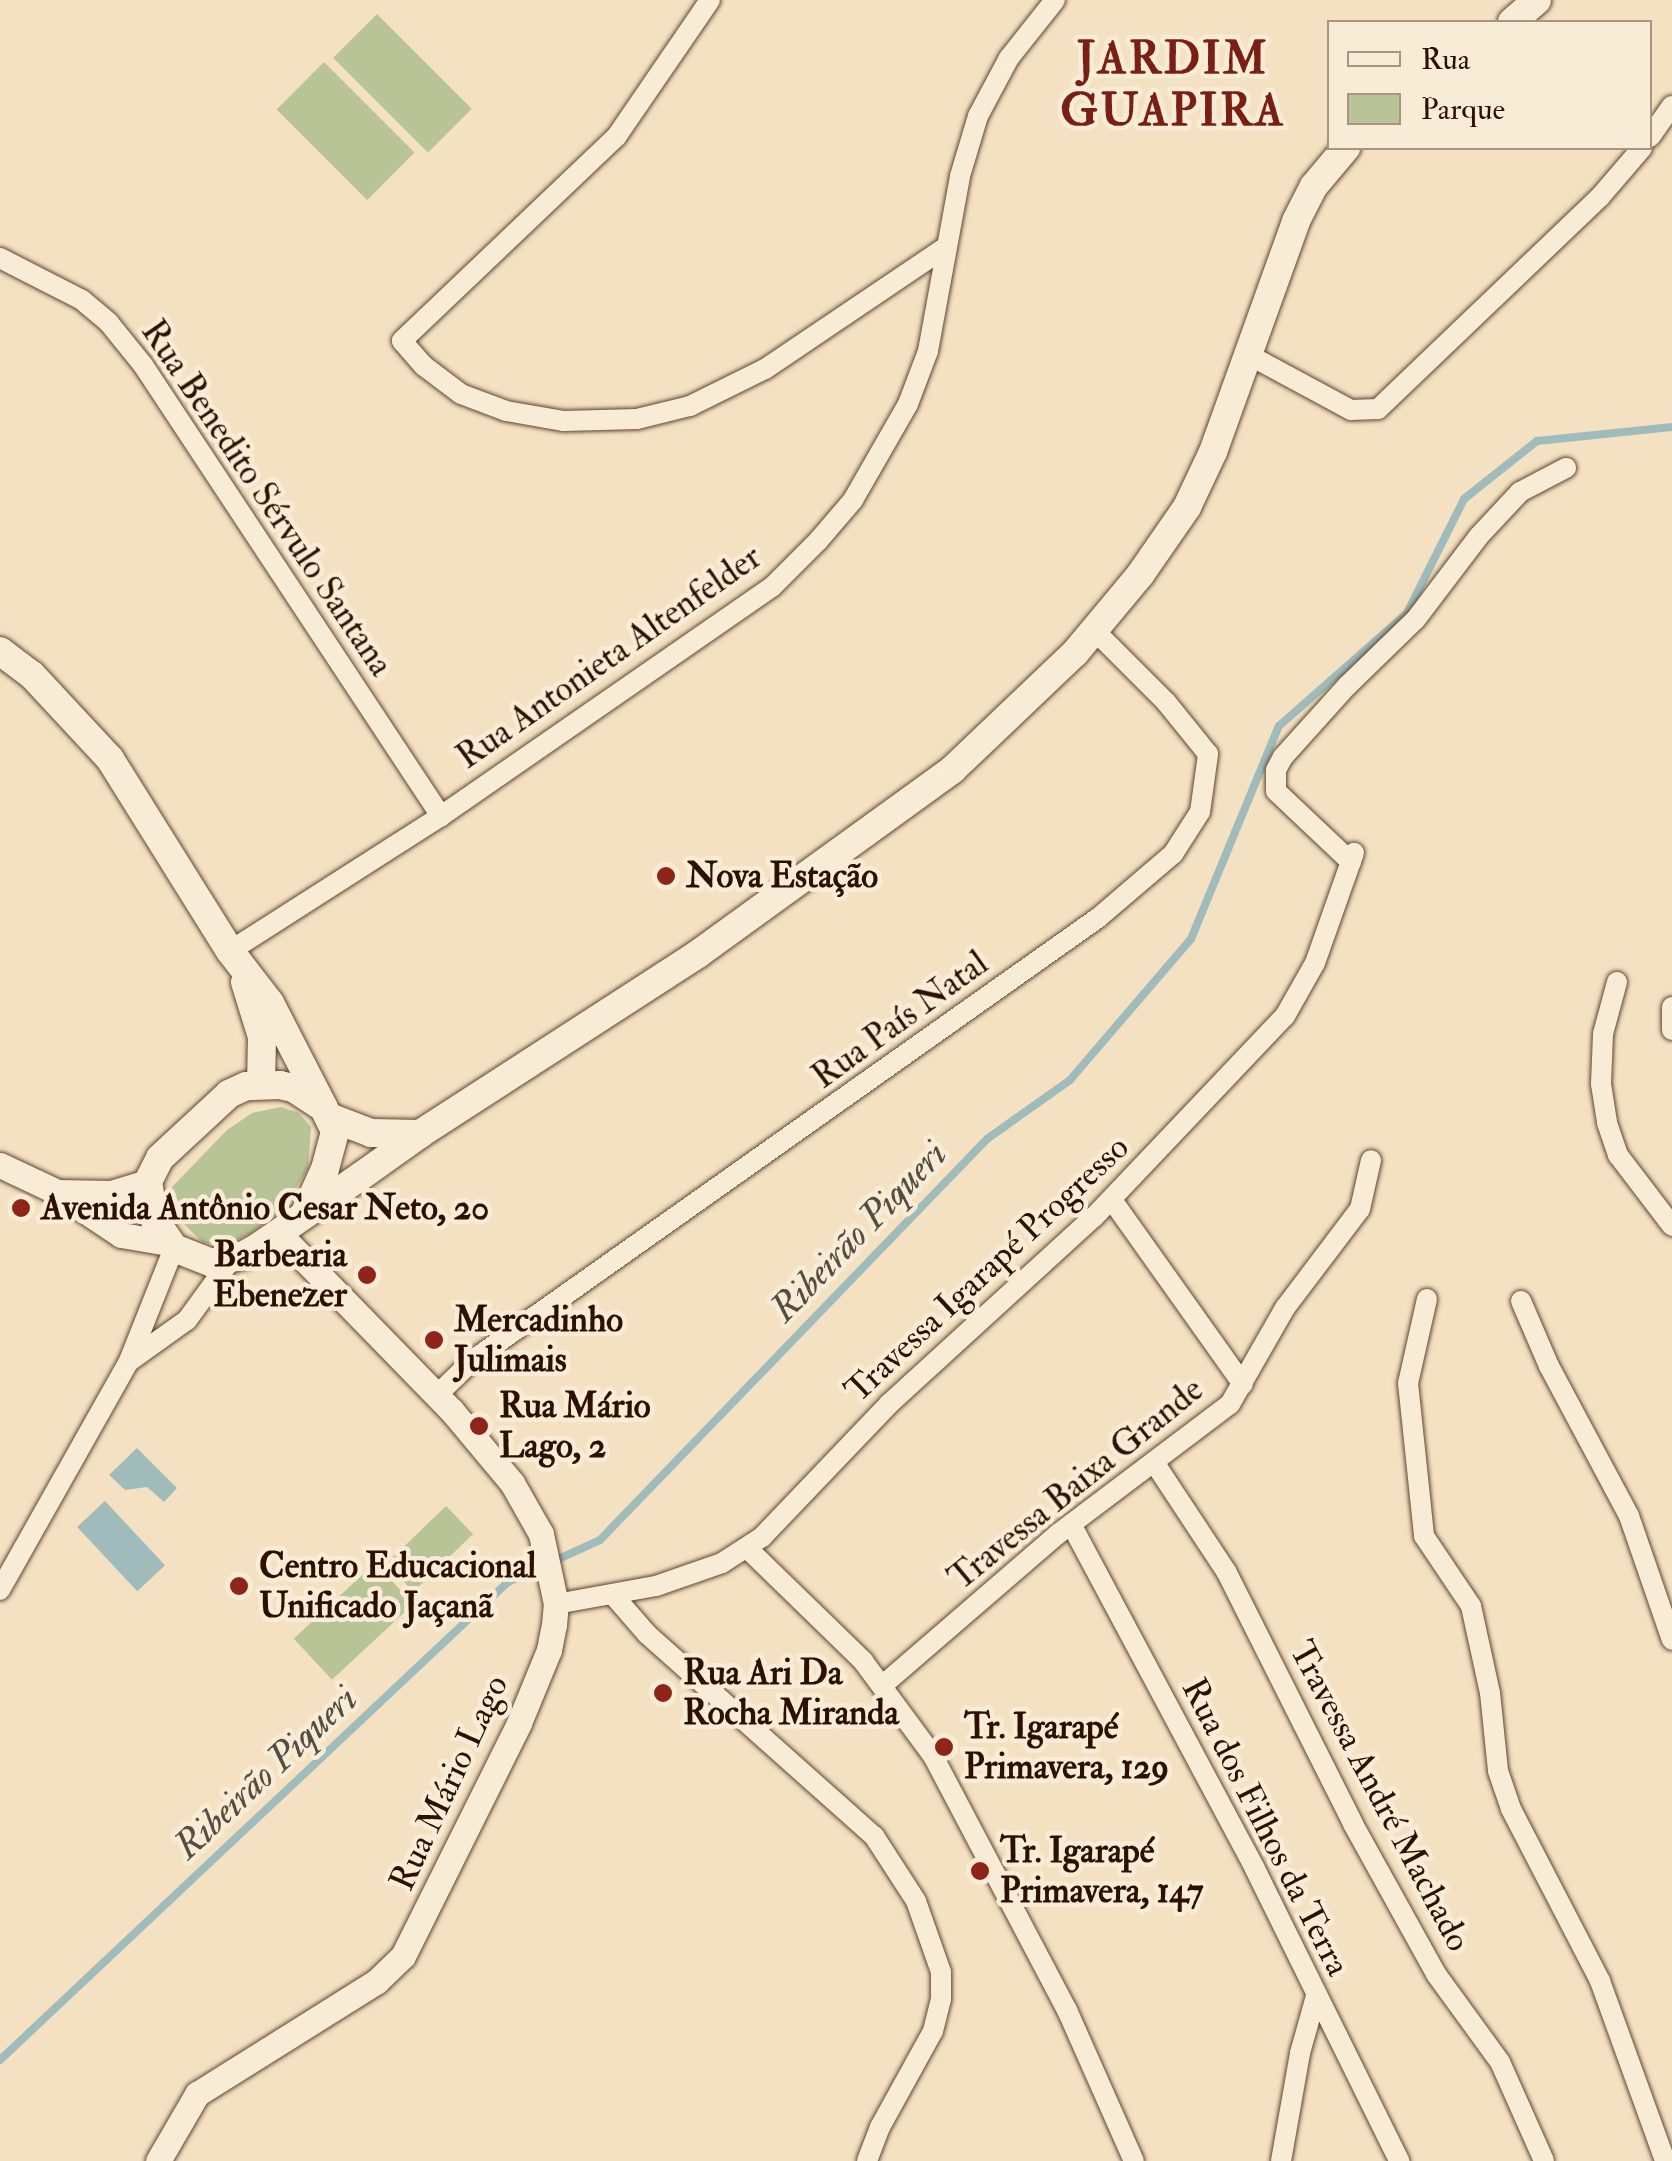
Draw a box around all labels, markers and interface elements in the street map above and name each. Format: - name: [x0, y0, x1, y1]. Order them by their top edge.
- legend: [1327, 20, 1652, 150]
- district label: JARDIM GUAPIRA: [1060, 33, 1286, 139]
- text: Rua: [1421, 41, 1470, 78]
- text: Parque: [1421, 91, 1505, 128]
- street label: Rua Benedito Sérvulo Santana: [132, 312, 402, 684]
- street label: Rua Antonieta Altenfelder: [449, 536, 769, 778]
- place label: Nova Estação: [686, 855, 878, 897]
- marker: Nova Estação: [655, 865, 677, 887]
- street label: Rua País Natal: [804, 942, 996, 1098]
- street label: Travessa Igarapé Progresso: [836, 1127, 1138, 1411]
- water label: Ribeirão Piqueri: [761, 1132, 957, 1332]
- place label: Avenida Antônio Cesar Neto, 20: [41, 1187, 489, 1229]
- marker: Avenida Antônio Cesar Neto, 20: [10, 1197, 32, 1219]
- place label: Barbearia Ebenezer: [213, 1234, 347, 1316]
- marker: Barbearia Ebenezer: [356, 1264, 378, 1286]
- place label: Mercadinho Julimais: [454, 1299, 623, 1381]
- marker: Mercadinho Julimais: [423, 1329, 445, 1351]
- street label: Travessa Baixa Grande: [940, 1369, 1212, 1599]
- place label: Rua Mário Lago, 2: [499, 1385, 651, 1467]
- marker: Rua Mário Lago, 2: [468, 1415, 490, 1437]
- place label: Centro Educacional Unificado Jaçanã: [259, 1545, 536, 1627]
- marker: Centro Educacional Unificado Jaçanã: [228, 1575, 250, 1597]
- street label: Travessa André Machado: [1280, 1634, 1480, 1958]
- place label: Rua Ari Da Rocha Miranda: [683, 1652, 899, 1734]
- street label: Rua Mário Lago: [381, 1669, 517, 1897]
- street label: Rua dos Filhos da Terra: [1173, 1671, 1359, 1983]
- water label: Ribeirão Piqueri: [165, 1677, 367, 1869]
- marker: Rua Ari Da Rocha Miranda: [652, 1682, 674, 1704]
- place label: Tr. Igarapé Primavera, 129: [964, 1706, 1169, 1788]
- marker: Tr. Igarapé Primavera, 129: [933, 1736, 955, 1758]
- place label: Tr. Igarapé Primavera, 147: [1000, 1830, 1203, 1912]
- marker: Tr. Igarapé Primavera, 147: [969, 1860, 991, 1882]

